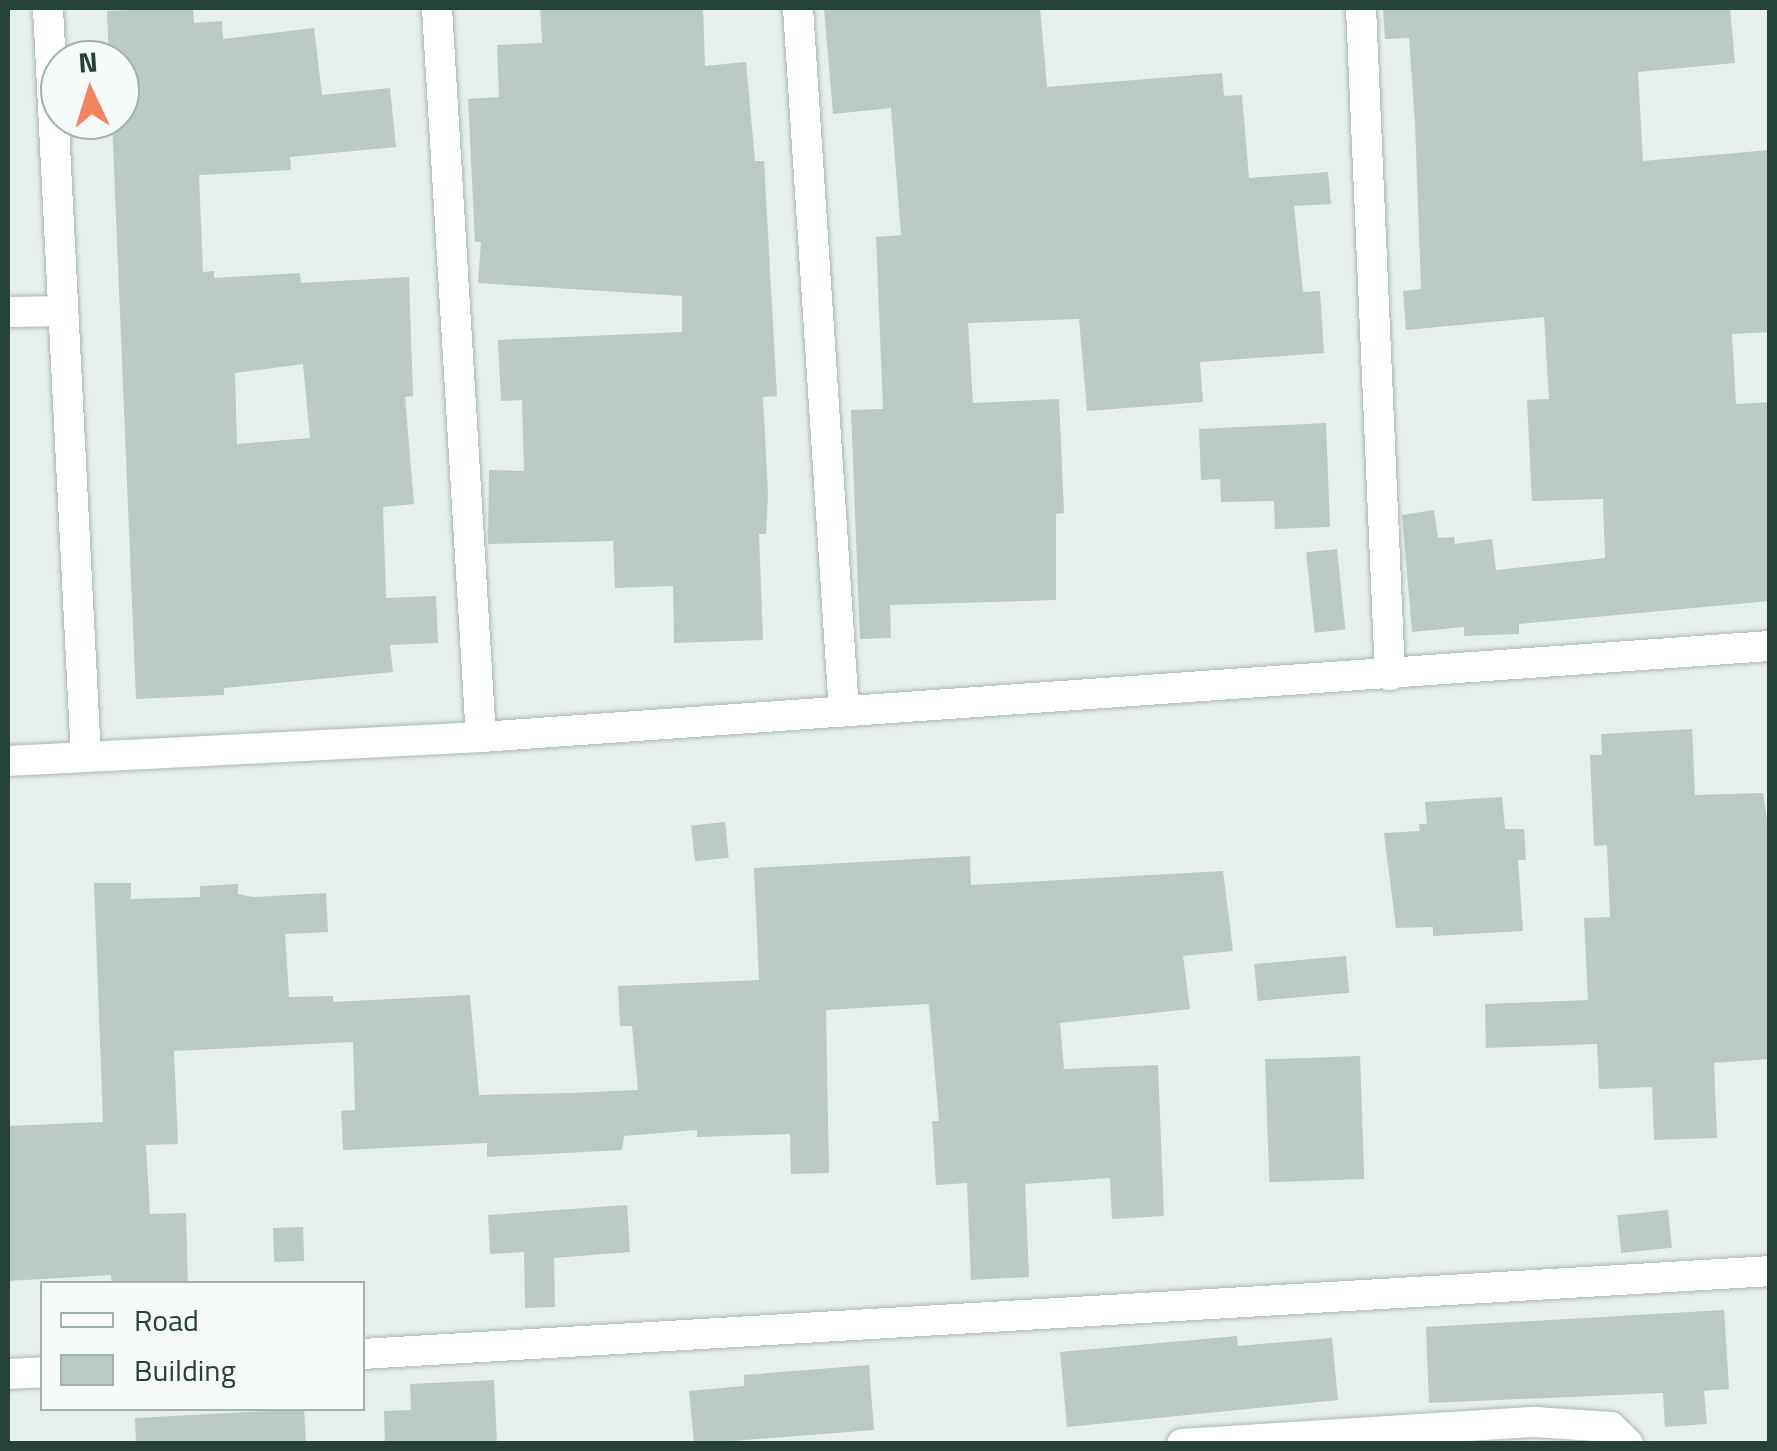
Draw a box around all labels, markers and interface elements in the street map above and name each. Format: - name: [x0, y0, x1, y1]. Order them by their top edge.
- text: N: [77, 39, 99, 84]
- north arrow: [40, 40, 140, 140]
- legend: [40, 1281, 365, 1411]
- text: Road: [134, 1297, 199, 1343]
- text: Building: [134, 1347, 236, 1393]

